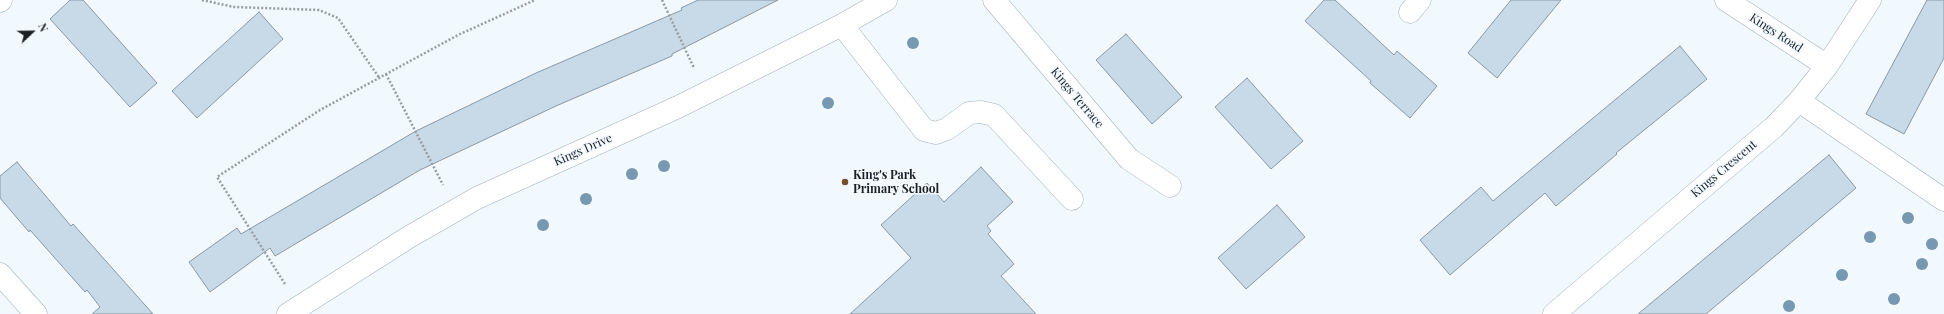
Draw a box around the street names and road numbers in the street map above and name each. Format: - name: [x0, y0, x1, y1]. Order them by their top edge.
- street label: Kings Road: [1747, 11, 1805, 55]
- street label: Kings Terrace: [1048, 65, 1106, 131]
- street label: Kings Drive: [552, 131, 614, 169]
- street label: Kings Crescent: [1688, 137, 1760, 201]

